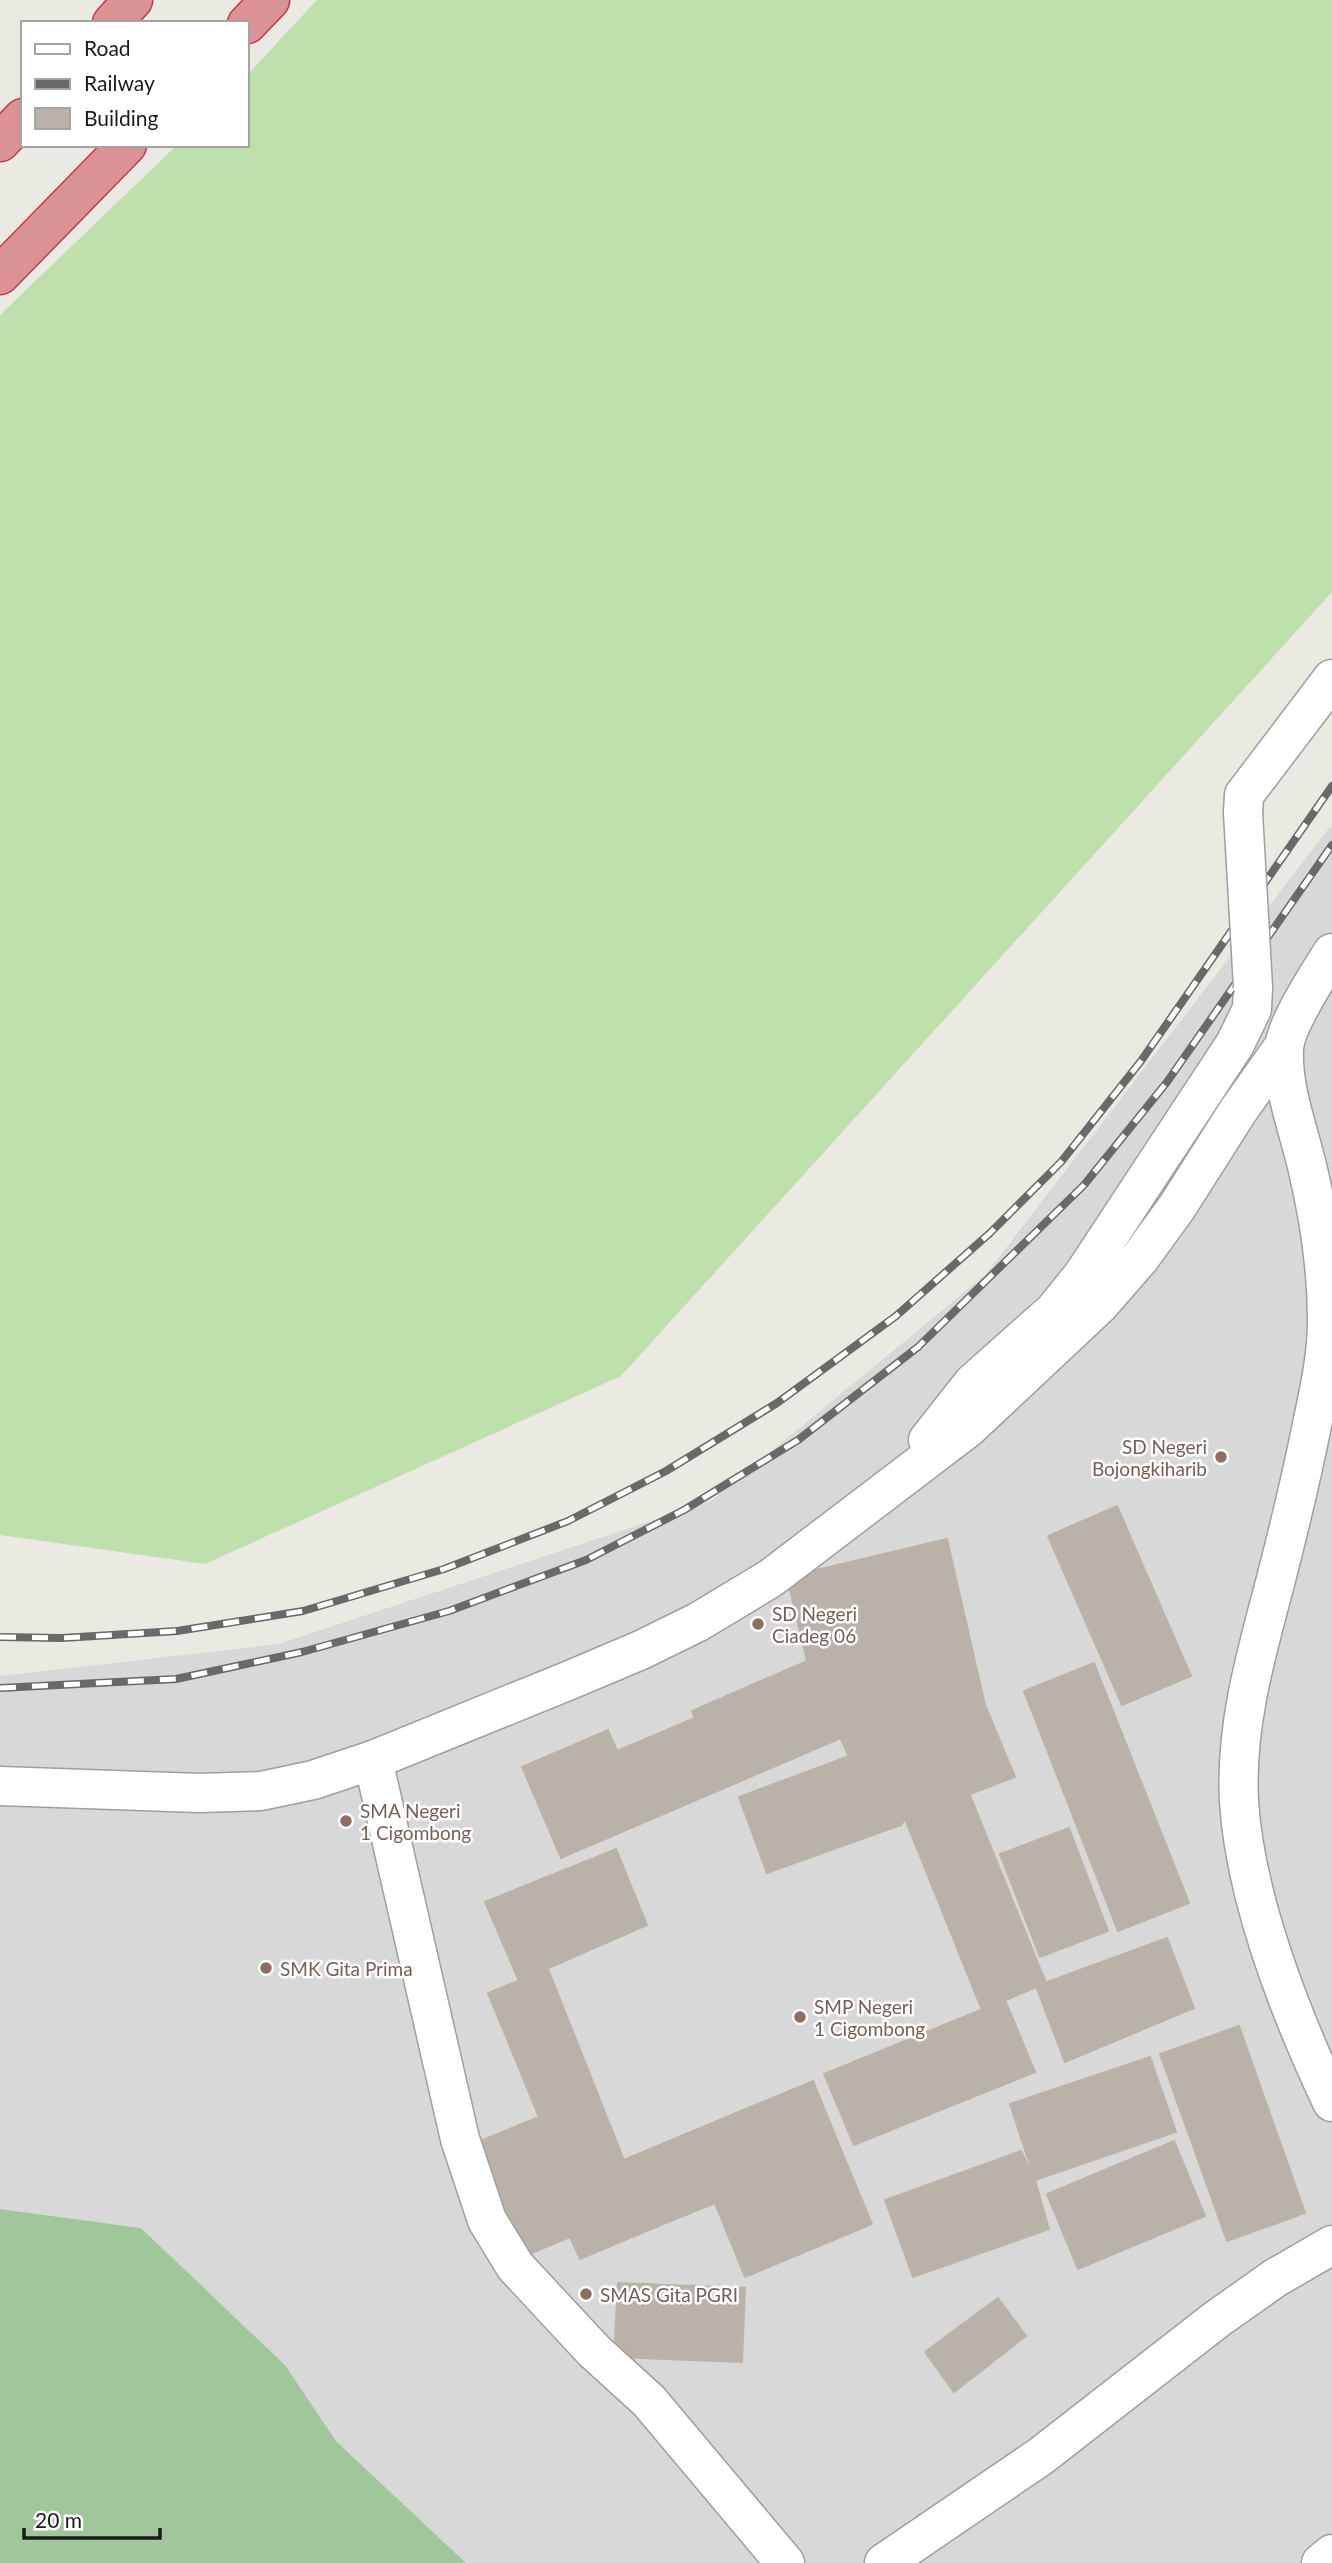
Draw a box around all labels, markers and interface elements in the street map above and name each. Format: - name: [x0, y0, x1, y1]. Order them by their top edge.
- legend: [21, 21, 248, 147]
- text: Road: [84, 35, 131, 60]
- text: Railway: [84, 70, 155, 95]
- text: Building: [84, 105, 159, 130]
- place label: SD Negeri Bojongkiharib: [1092, 1435, 1207, 1480]
- marker: SD Negeri Bojongkiharib: [1213, 1449, 1229, 1465]
- place label: SD Negeri Ciadeg 06: [772, 1602, 857, 1647]
- marker: SD Negeri Ciadeg 06: [750, 1616, 766, 1632]
- place label: SMA Negeri 1 Cigombong: [360, 1799, 471, 1844]
- marker: SMA Negeri 1 Cigombong: [338, 1813, 354, 1829]
- place label: SMK Gita Prima: [280, 1957, 413, 1980]
- marker: SMK Gita Prima: [258, 1960, 274, 1976]
- place label: SMP Negeri 1 Cigombong: [814, 1995, 925, 2040]
- marker: SMP Negeri 1 Cigombong: [792, 2009, 808, 2025]
- place label: SMAS Gita PGRI: [600, 2283, 738, 2306]
- marker: SMAS Gita PGRI: [578, 2286, 594, 2302]
- scale bar: [24, 2496, 161, 2540]
- text: 20 m: [35, 2507, 82, 2532]

